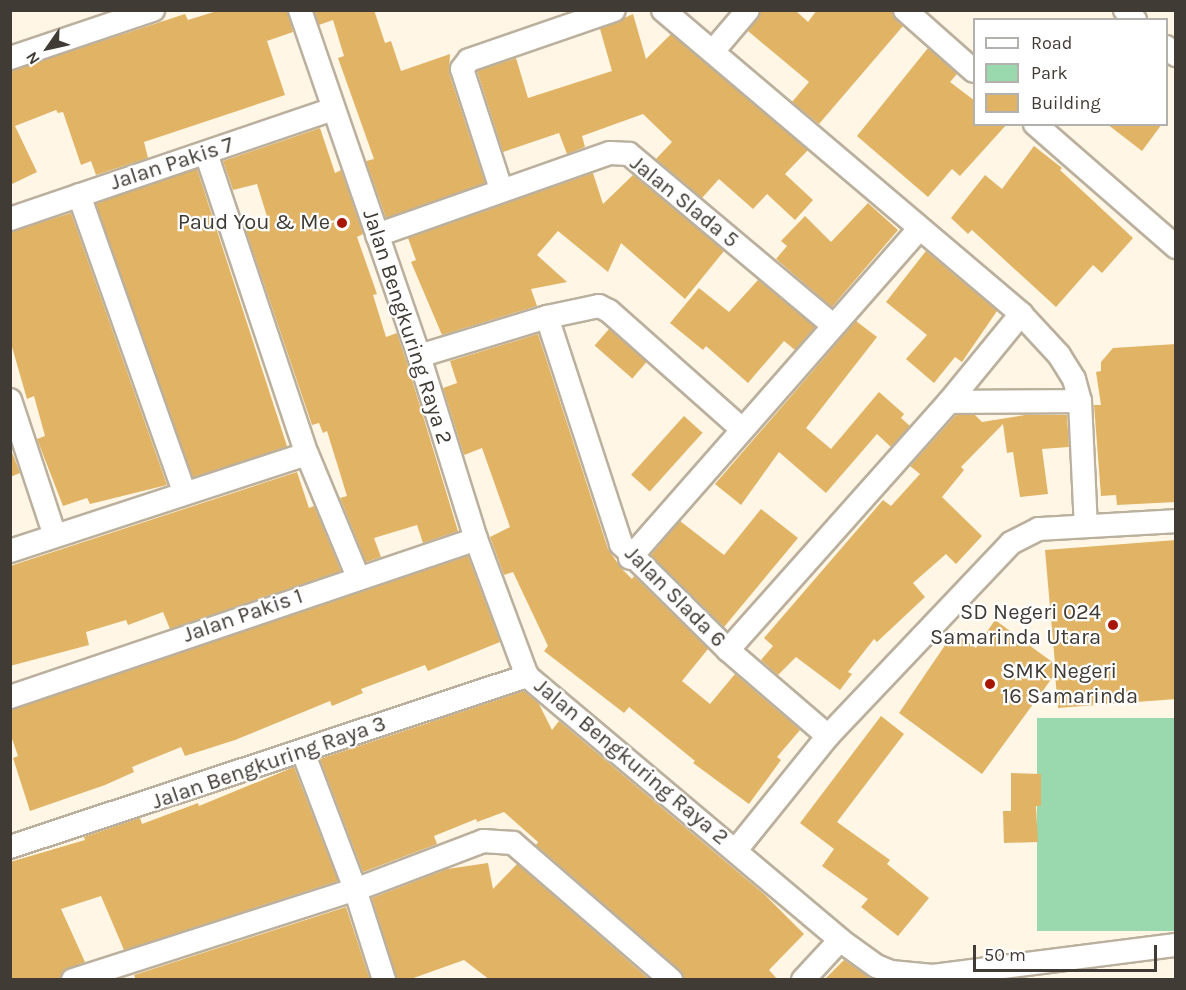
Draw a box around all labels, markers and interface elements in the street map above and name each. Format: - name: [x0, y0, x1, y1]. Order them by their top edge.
- north arrow: [18, 18, 78, 78]
- legend: [973, 18, 1168, 126]
- text: Road: [1031, 32, 1072, 54]
- text: N: [22, 48, 44, 68]
- text: Park: [1031, 62, 1068, 84]
- text: Building: [1031, 92, 1101, 114]
- street label: Jalan Pakis 7: [107, 132, 237, 196]
- street label: Jalan Slada 5: [624, 150, 744, 254]
- street label: Jalan Bengkuring Raya 2: [357, 206, 457, 448]
- place label: Paud You & Me: [178, 210, 330, 236]
- marker: Paud You & Me: [335, 216, 349, 230]
- street label: Jalan Slada 6: [619, 541, 731, 653]
- street label: Jalan Pakis 1: [180, 583, 306, 649]
- place label: SD Negeri 024 Samarinda Utara: [930, 599, 1101, 650]
- marker: SD Negeri 024 Samarinda Utara: [1106, 618, 1120, 632]
- place label: SMK Negeri 16 Samarinda: [1002, 658, 1138, 710]
- street label: Jalan Bengkuring Raya 2: [528, 673, 734, 851]
- marker: SMK Negeri 16 Samarinda: [983, 677, 997, 691]
- street label: Jalan Bengkuring Raya 3: [149, 711, 389, 815]
- scale bar: [976, 933, 1160, 971]
- text: 50 m: [984, 944, 1026, 966]

